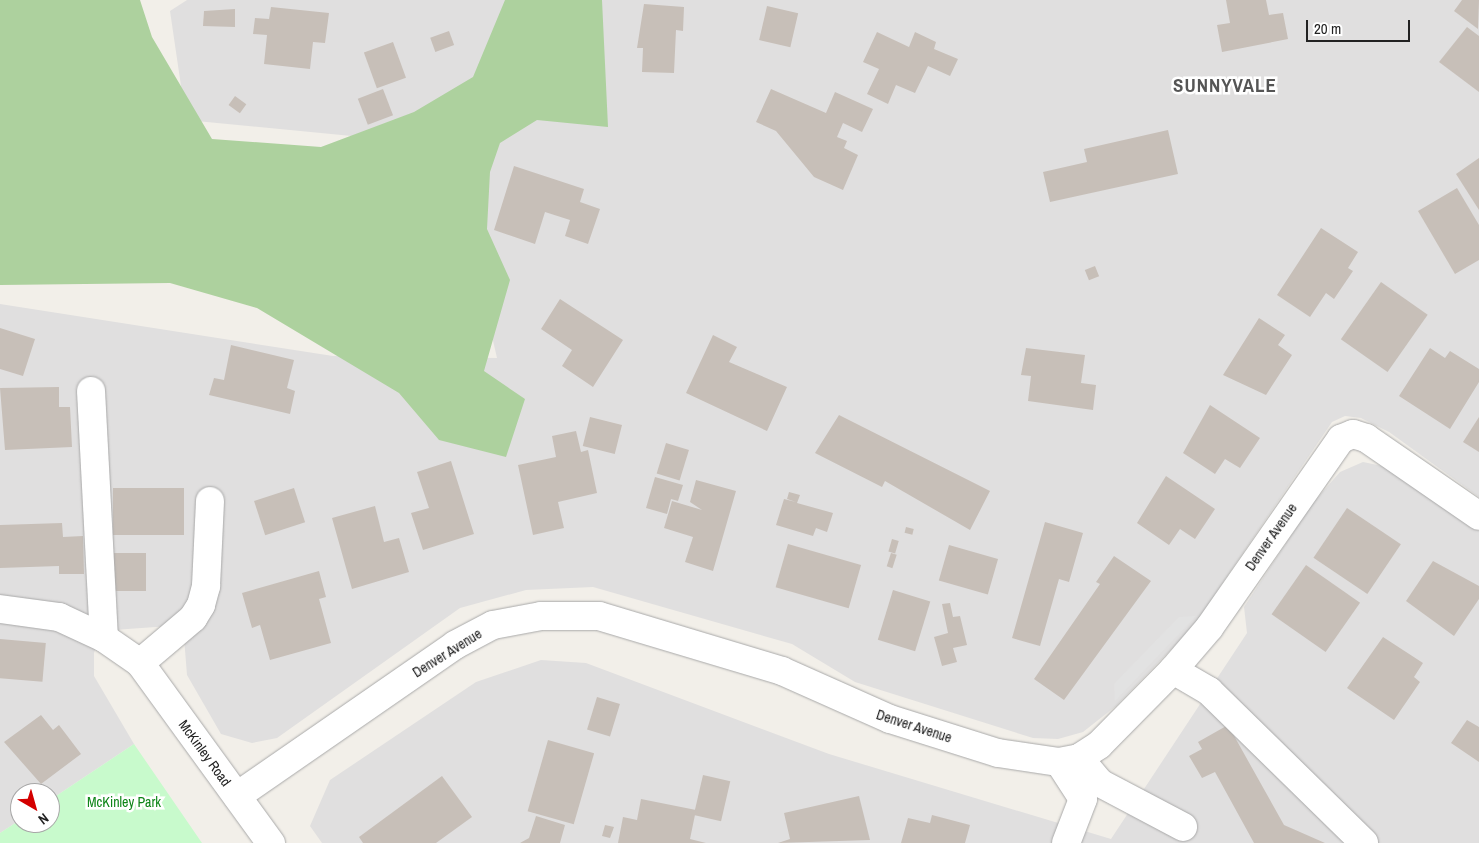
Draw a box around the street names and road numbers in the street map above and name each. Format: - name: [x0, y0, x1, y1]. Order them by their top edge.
- street label: Denver Avenue: [1241, 500, 1301, 574]
- street label: Denver Avenue: [409, 625, 485, 681]
- street label: Denver Avenue: [874, 706, 954, 746]
- street label: McKinley Road: [175, 717, 235, 789]

